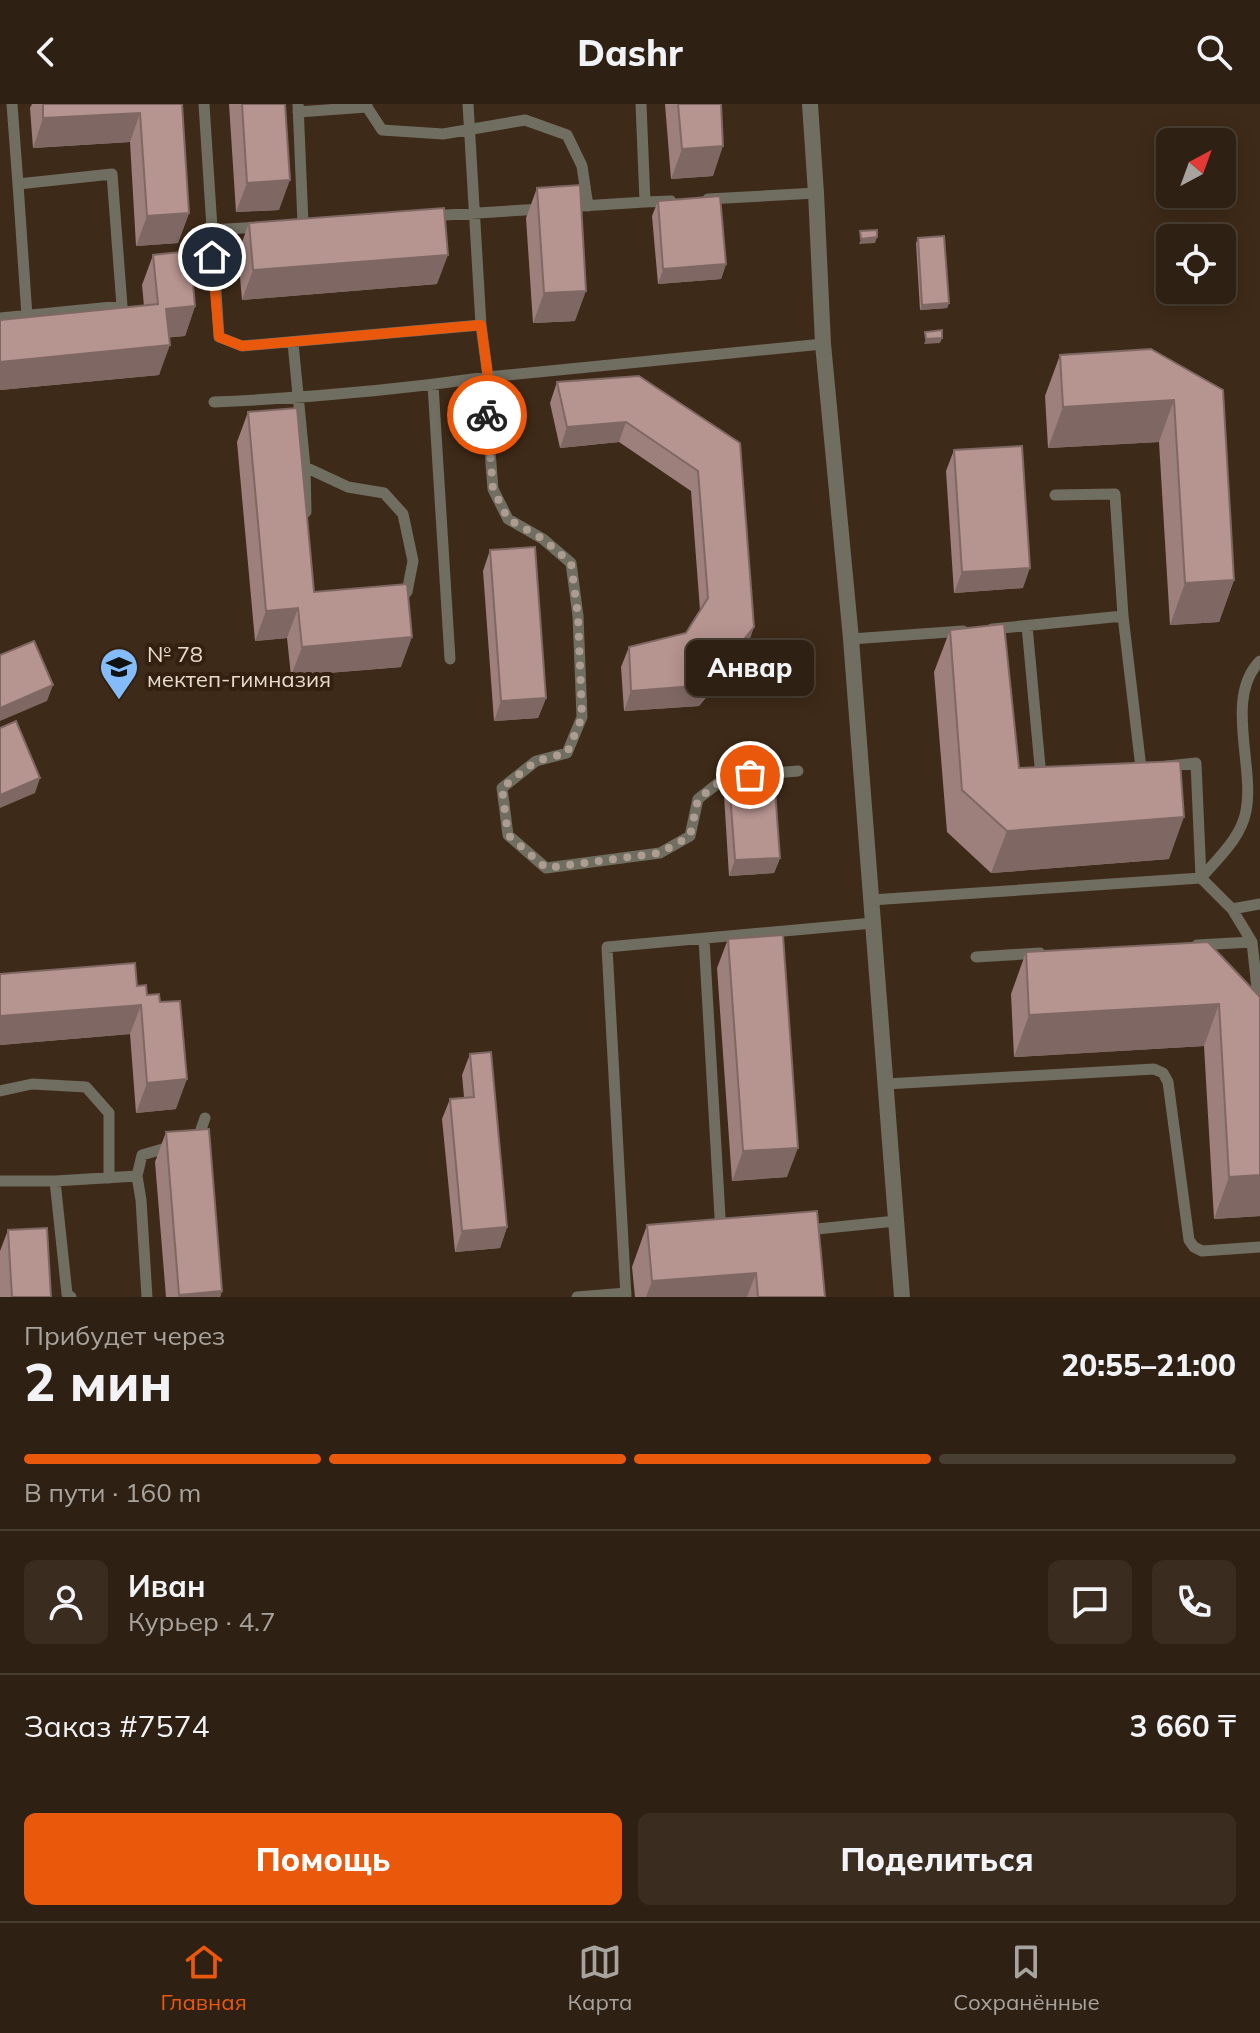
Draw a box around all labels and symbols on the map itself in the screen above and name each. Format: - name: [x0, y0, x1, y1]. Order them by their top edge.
- north arrow: [1156, 128, 1236, 208]
- pin: [178, 223, 246, 291]
- courier: [447, 375, 527, 455]
- callout: Анвар: [686, 639, 814, 695]
- place label: № 78 мектеп-гимназия: [147, 640, 331, 693]
- school or university icon: № 78 мектеп-гимназия: [98, 646, 140, 701]
- pin: [716, 741, 784, 809]

